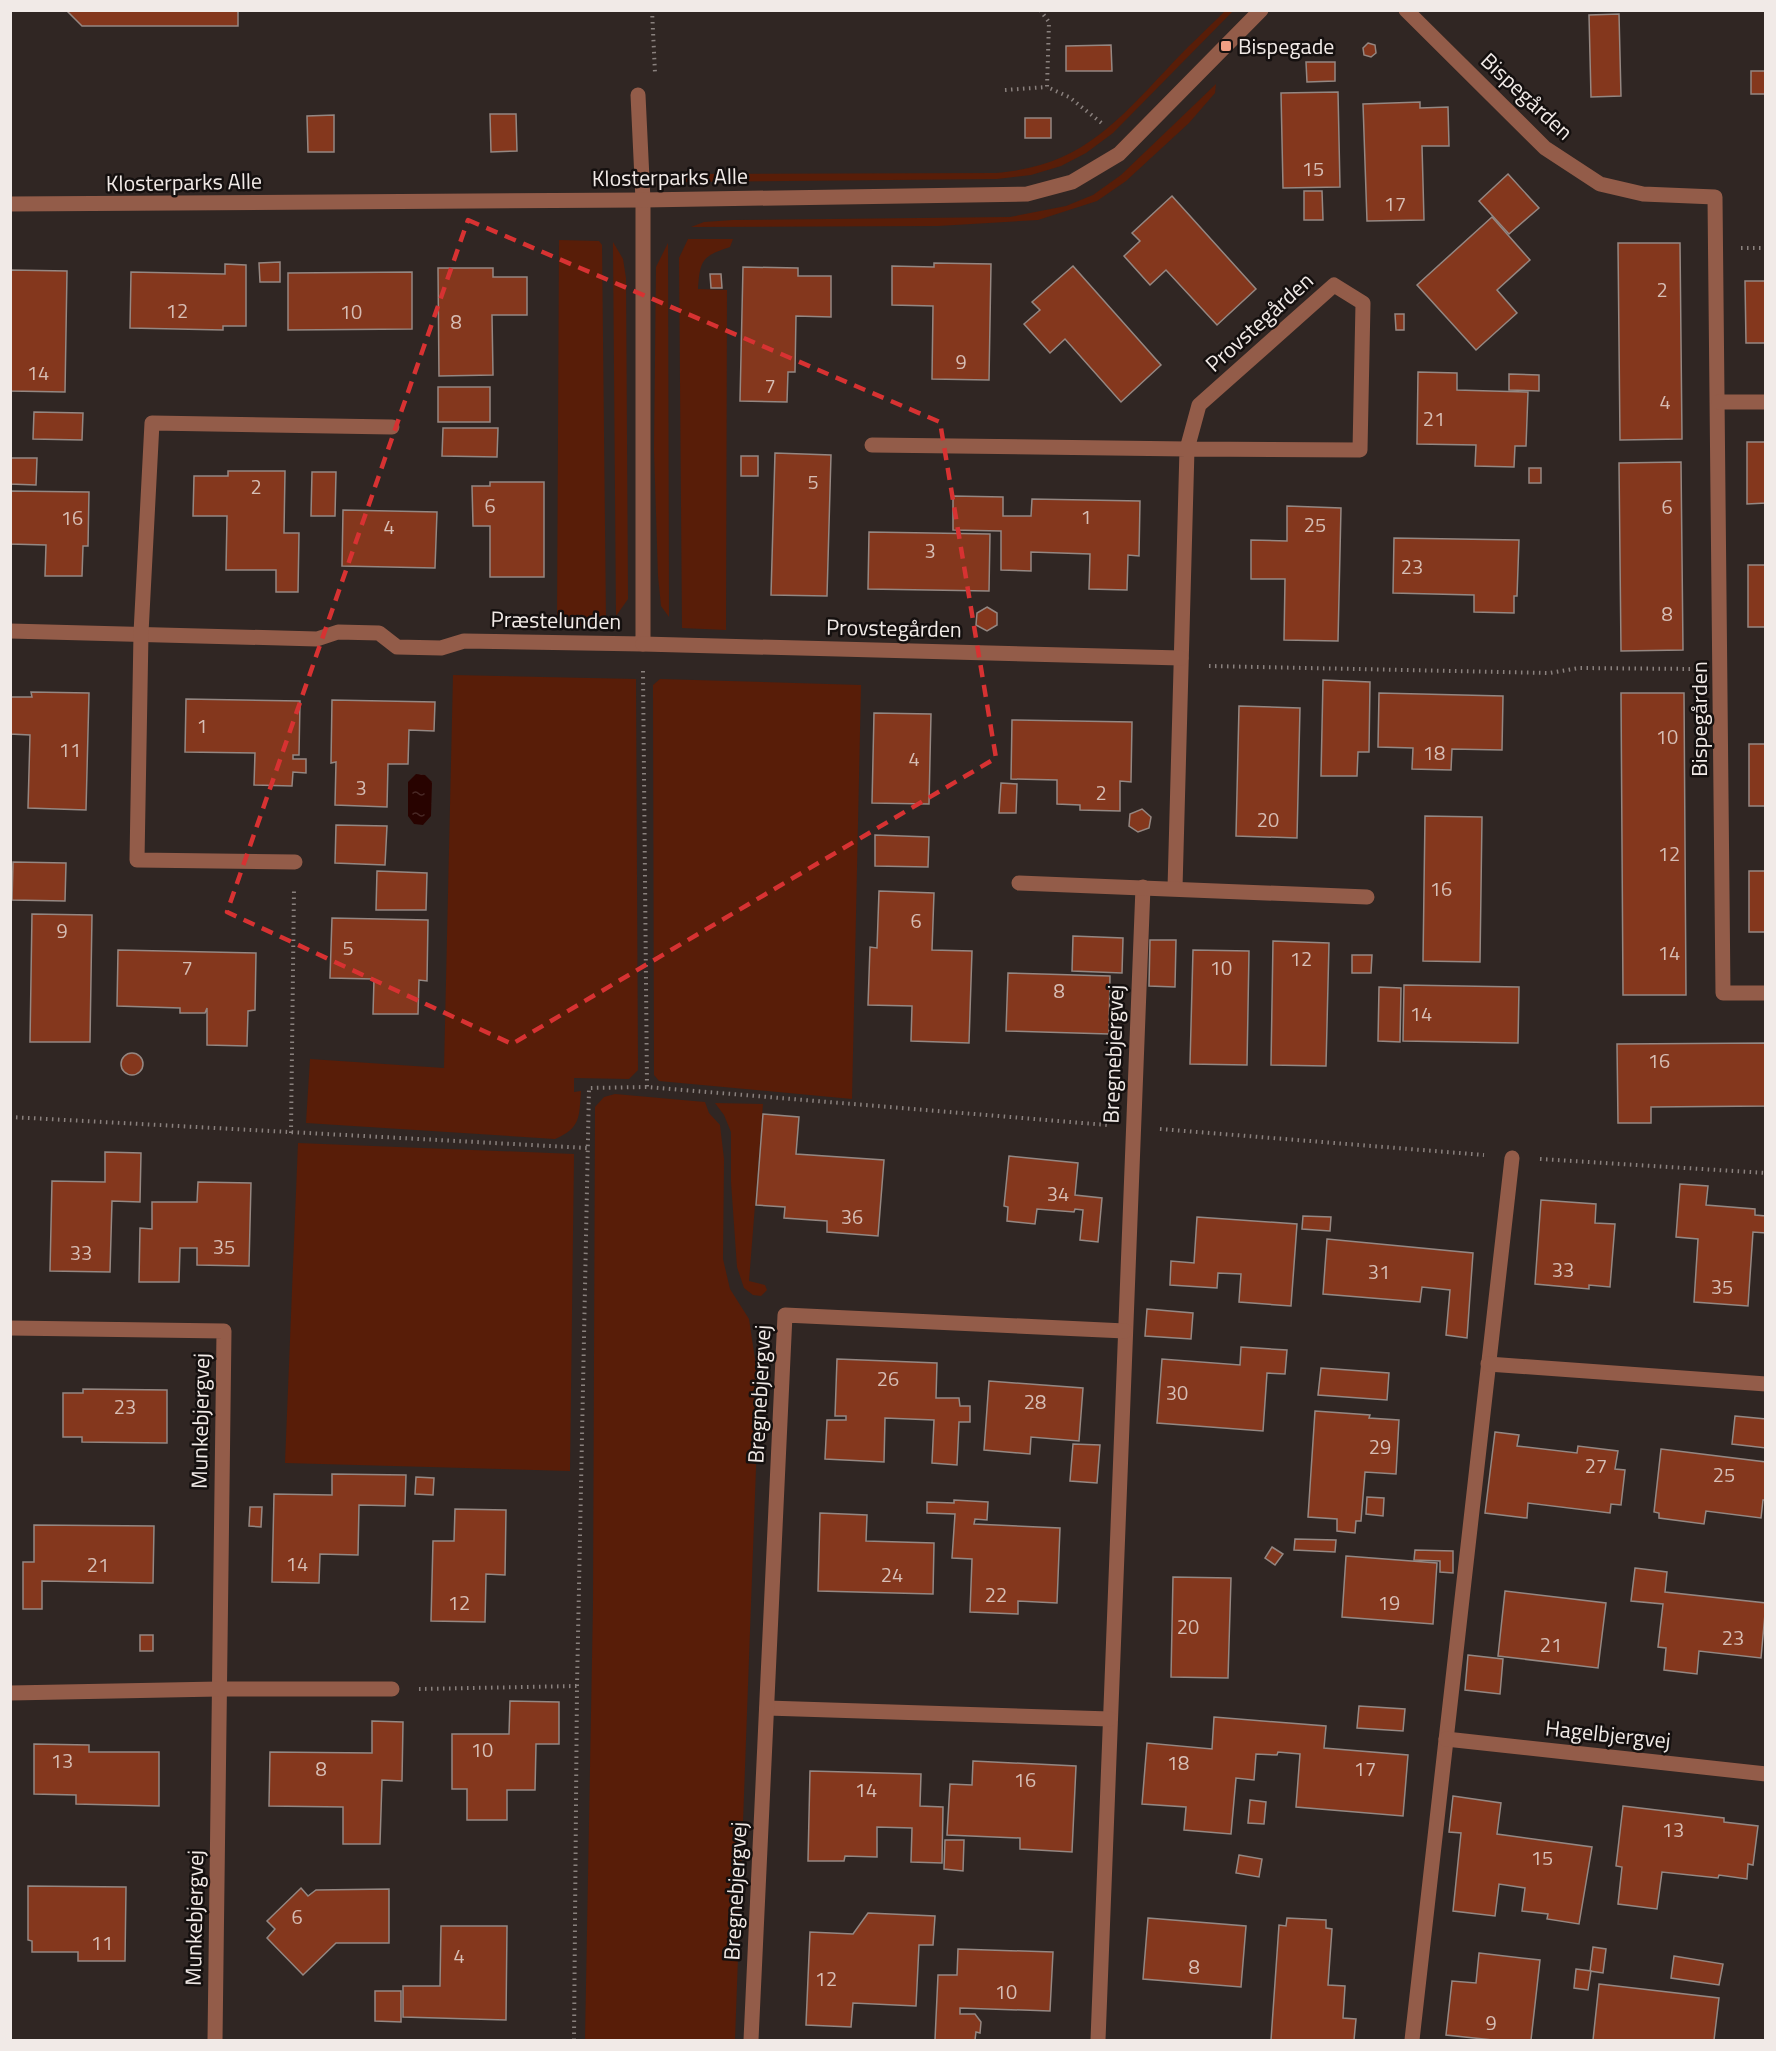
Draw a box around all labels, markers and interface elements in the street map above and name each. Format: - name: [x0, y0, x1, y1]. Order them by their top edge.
- place label: Bispegade: [1238, 29, 1334, 63]
- marker: Bispegade: [1219, 39, 1233, 53]
- street label: Bispegården: [1473, 44, 1581, 148]
- house number: 15: [1302, 153, 1324, 184]
- street label: Klosterparks Alle: [592, 159, 748, 195]
- street label: Klosterparks Alle: [106, 164, 262, 200]
- house number: 17: [1384, 188, 1406, 219]
- street label: Provstegården: [1197, 264, 1321, 380]
- house number: 2: [1656, 274, 1668, 305]
- house number: 12: [166, 295, 188, 326]
- house number: 10: [340, 296, 362, 327]
- house number: 8: [450, 306, 462, 337]
- house number: 9: [955, 346, 967, 377]
- house number: 14: [27, 357, 49, 388]
- house number: 7: [764, 370, 776, 401]
- house number: 4: [1659, 386, 1671, 417]
- house number: 21: [1423, 403, 1445, 434]
- house number: 5: [807, 466, 819, 497]
- house number: 2: [250, 471, 262, 502]
- house number: 6: [484, 490, 496, 521]
- house number: 6: [1661, 491, 1673, 522]
- house number: 1: [1080, 501, 1092, 532]
- house number: 16: [61, 502, 83, 533]
- house number: 25: [1304, 509, 1326, 540]
- house number: 4: [383, 511, 395, 542]
- house number: 3: [924, 535, 936, 566]
- house number: 23: [1401, 551, 1423, 582]
- house number: 8: [1661, 598, 1673, 629]
- street label: Præstelunden: [490, 602, 622, 638]
- street label: Provstegården: [826, 610, 962, 646]
- street label: Bispegården: [1682, 661, 1716, 777]
- house number: 1: [196, 710, 208, 741]
- house number: 10: [1656, 721, 1678, 752]
- house number: 11: [59, 734, 81, 765]
- house number: 18: [1423, 737, 1445, 768]
- house number: 4: [908, 743, 920, 774]
- house number: 3: [355, 772, 367, 803]
- house number: 2: [1095, 777, 1107, 808]
- house number: 20: [1257, 804, 1279, 835]
- house number: 12: [1658, 838, 1680, 869]
- house number: 16: [1430, 873, 1452, 904]
- house number: 6: [910, 905, 922, 936]
- house number: 9: [56, 915, 68, 946]
- house number: 5: [342, 932, 354, 963]
- house number: 14: [1658, 937, 1680, 968]
- house number: 12: [1290, 943, 1312, 974]
- house number: 7: [181, 952, 193, 983]
- house number: 10: [1210, 952, 1232, 983]
- house number: 8: [1053, 975, 1065, 1006]
- street label: Bregnebjergvej: [1094, 984, 1132, 1124]
- house number: 14: [1410, 998, 1432, 1029]
- house number: 16: [1648, 1045, 1670, 1076]
- house number: 34: [1047, 1178, 1069, 1209]
- house number: 36: [841, 1201, 863, 1232]
- house number: 35: [213, 1231, 235, 1262]
- house number: 33: [70, 1237, 92, 1268]
- house number: 33: [1552, 1254, 1574, 1285]
- house number: 31: [1368, 1256, 1390, 1287]
- house number: 35: [1711, 1271, 1733, 1302]
- street label: Bregnebjergvej: [738, 1324, 780, 1464]
- street label: Munkebjergvej: [182, 1353, 218, 1489]
- house number: 26: [877, 1363, 899, 1394]
- house number: 30: [1166, 1377, 1188, 1408]
- house number: 28: [1024, 1386, 1046, 1417]
- house number: 23: [114, 1391, 136, 1422]
- house number: 29: [1369, 1431, 1391, 1462]
- house number: 27: [1585, 1450, 1607, 1481]
- house number: 25: [1713, 1459, 1735, 1490]
- house number: 14: [286, 1548, 308, 1579]
- house number: 21: [87, 1549, 109, 1580]
- house number: 24: [881, 1559, 903, 1590]
- house number: 22: [985, 1579, 1007, 1610]
- house number: 12: [448, 1587, 470, 1618]
- house number: 19: [1378, 1587, 1400, 1618]
- house number: 20: [1177, 1611, 1199, 1642]
- house number: 23: [1722, 1622, 1744, 1653]
- house number: 21: [1540, 1629, 1562, 1660]
- street label: Hagelbjergvej: [1544, 1711, 1672, 1757]
- house number: 10: [471, 1734, 493, 1765]
- house number: 13: [51, 1745, 73, 1776]
- house number: 18: [1167, 1747, 1189, 1778]
- house number: 8: [315, 1753, 327, 1784]
- house number: 17: [1354, 1753, 1376, 1784]
- house number: 16: [1014, 1764, 1036, 1795]
- house number: 14: [855, 1774, 877, 1805]
- house number: 13: [1662, 1814, 1684, 1845]
- street label: Bregnebjergvej: [714, 1821, 756, 1961]
- house number: 15: [1531, 1842, 1553, 1873]
- street label: Munkebjergvej: [176, 1850, 212, 1986]
- house number: 6: [291, 1901, 303, 1932]
- house number: 11: [91, 1927, 113, 1958]
- house number: 4: [453, 1940, 465, 1971]
- house number: 8: [1188, 1951, 1200, 1982]
- house number: 12: [815, 1963, 837, 1994]
- house number: 10: [995, 1976, 1017, 2007]
- house number: 9: [1485, 2007, 1497, 2038]

